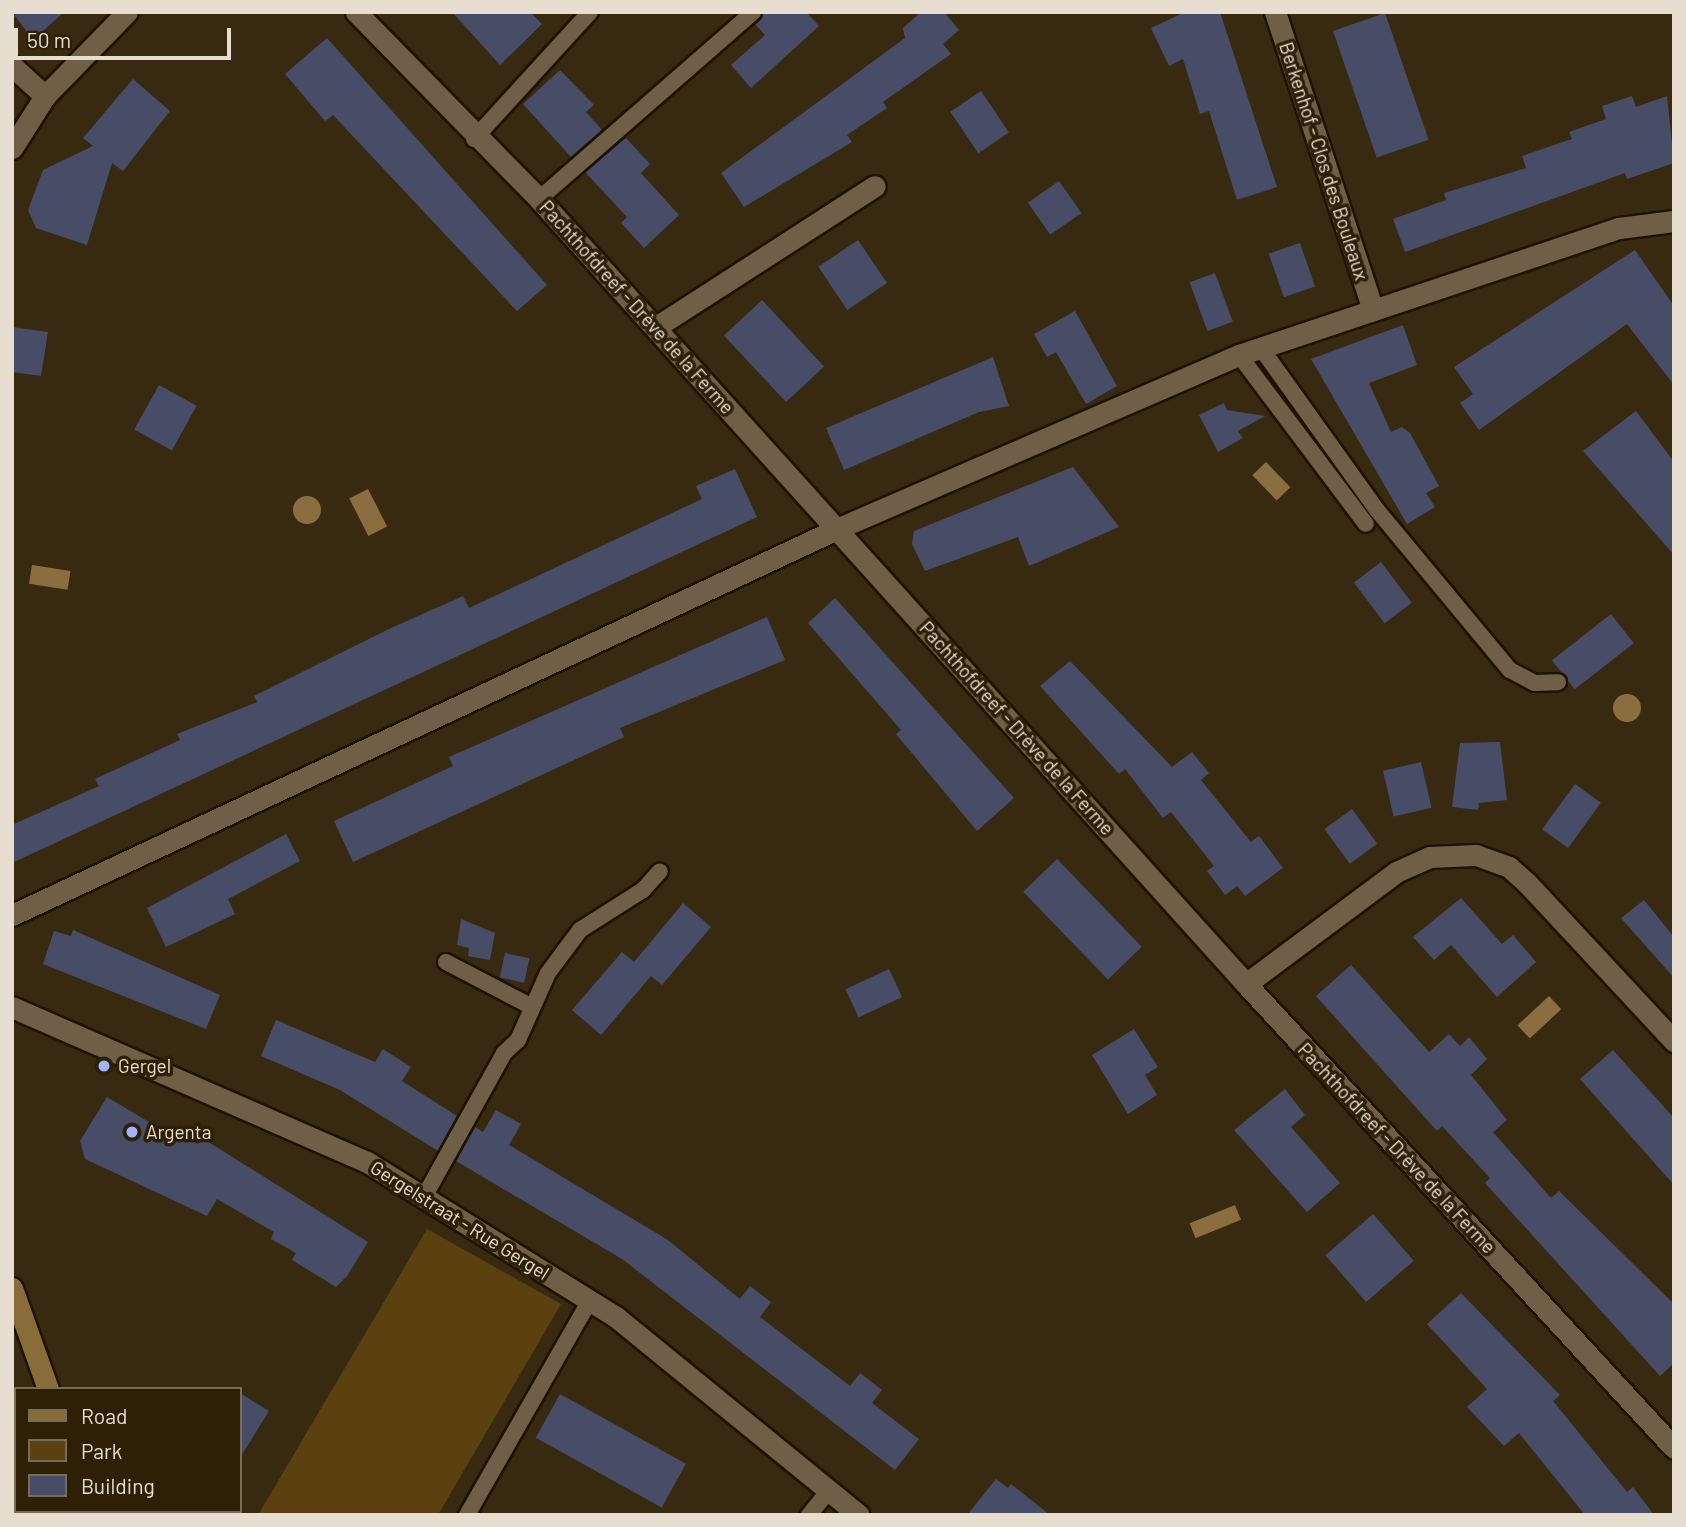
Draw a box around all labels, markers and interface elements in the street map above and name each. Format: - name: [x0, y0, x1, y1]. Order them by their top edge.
- scale bar: [18, 14, 234, 58]
- text: 50 m: [27, 27, 71, 52]
- street label: Berkenhof - Clos des Bouleaux: [1275, 39, 1373, 283]
- street label: Pachthofdreef - Drève de la Ferme: [535, 196, 739, 418]
- street label: Pachthofdreef - Drève de la Ferme: [915, 617, 1119, 839]
- street label: Pachthofdreef - Drève de la Ferme: [1293, 1038, 1501, 1258]
- place label: Gergel: [118, 1055, 171, 1077]
- marker: Gergel: [96, 1058, 112, 1074]
- place label: Argenta: [146, 1121, 211, 1143]
- marker: Argenta: [124, 1124, 140, 1140]
- street label: Gergelstraat - Rue Gergel: [367, 1156, 553, 1284]
- legend: [14, 1387, 242, 1513]
- text: Road: [81, 1403, 127, 1428]
- text: Park: [81, 1438, 122, 1463]
- text: Building: [81, 1473, 155, 1498]

